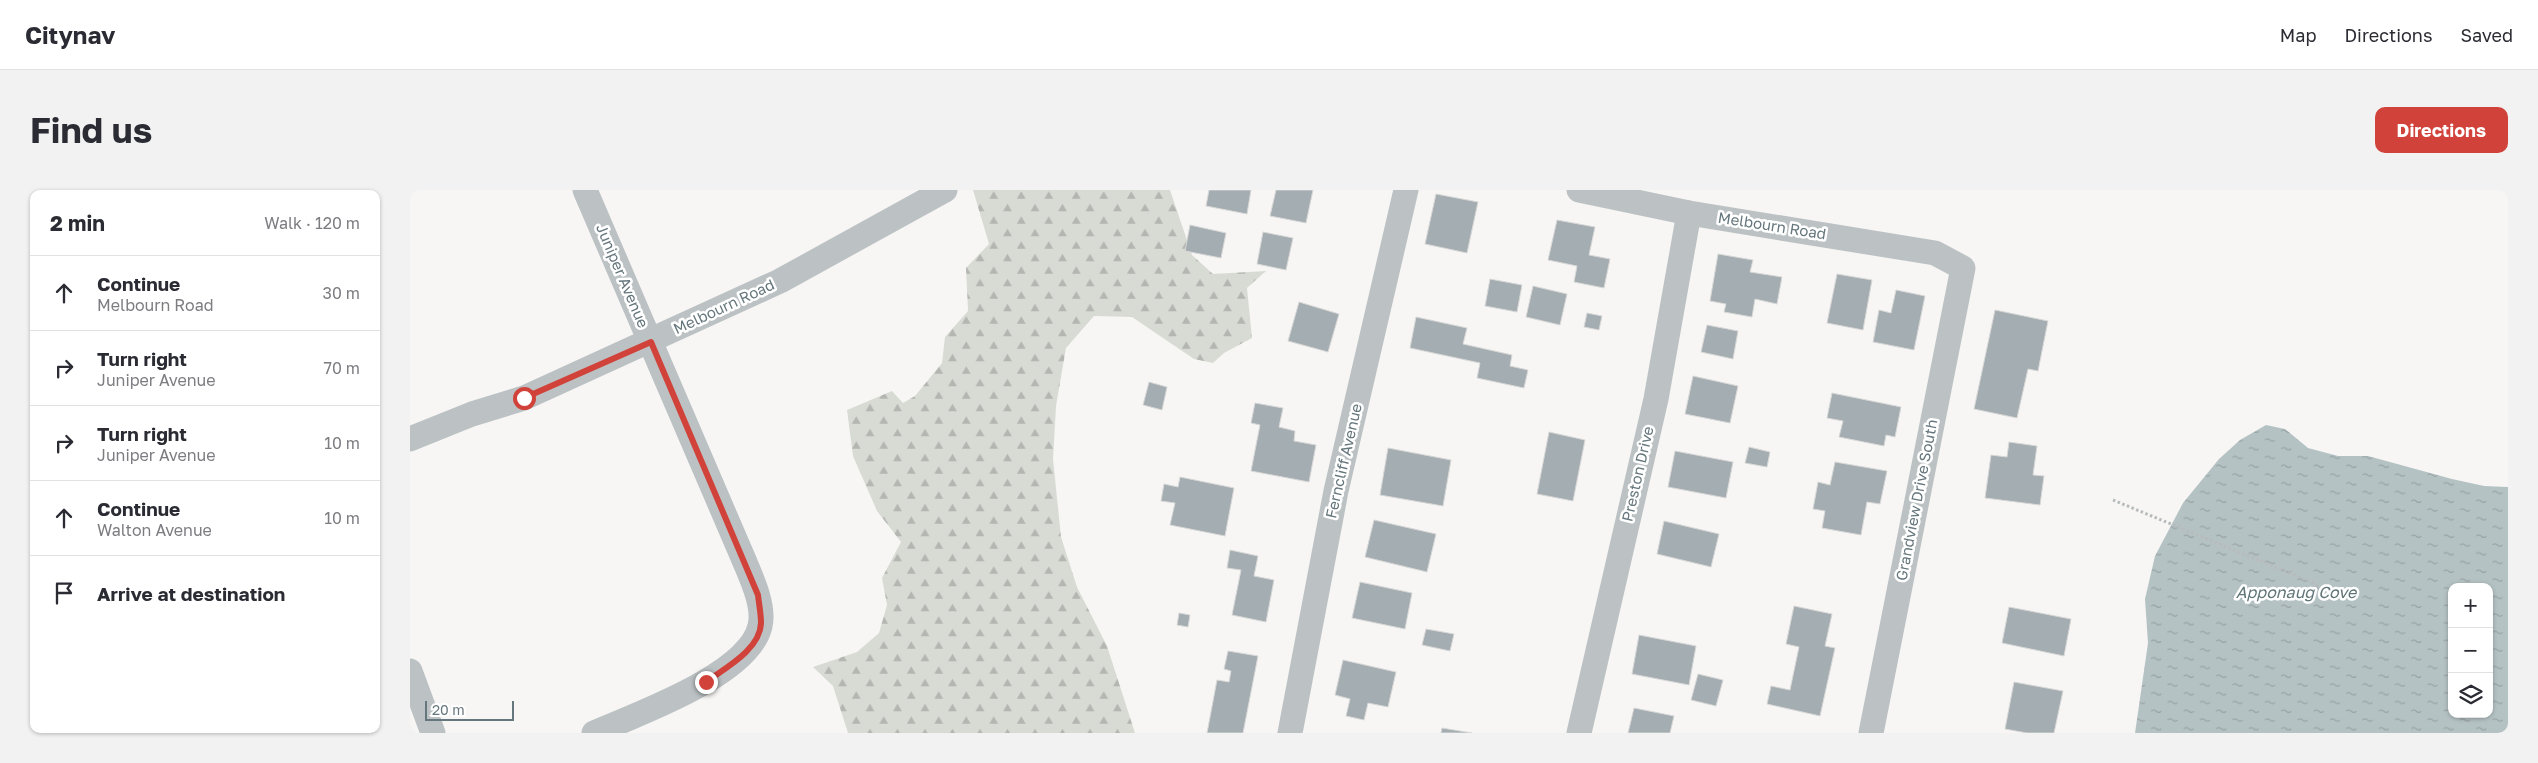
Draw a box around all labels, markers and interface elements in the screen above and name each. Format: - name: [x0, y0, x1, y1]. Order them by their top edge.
- text: Citynav: [25, 20, 115, 49]
- text: Map: [2280, 24, 2316, 46]
- text: Directions: [2344, 24, 2432, 46]
- text: Saved: [2460, 24, 2513, 46]
- button: Directions: [2375, 107, 2508, 153]
- text: Find us: [30, 109, 152, 151]
- street label: Melbourn Road: [1717, 208, 1828, 242]
- text: 2 min: [50, 210, 105, 236]
- text: Walk · 120 m: [264, 213, 360, 233]
- street label: Juniper Avenue: [593, 221, 653, 331]
- text: Continue: [97, 272, 180, 295]
- street label: Melbourn Road: [670, 275, 777, 337]
- icon: ahead: [50, 279, 78, 307]
- text: 30 m: [323, 283, 360, 303]
- text: Melbourn Road: [97, 295, 214, 315]
- text: Turn right: [97, 347, 187, 370]
- icon: right: [50, 354, 78, 382]
- text: 70 m: [323, 358, 360, 378]
- text: Juniper Avenue: [97, 370, 216, 390]
- route start: [513, 387, 536, 410]
- street label: Ferncliff Avenue: [1321, 401, 1365, 520]
- street label: Grandview Drive South: [1892, 418, 1940, 582]
- text: Turn right: [97, 422, 187, 445]
- street label: Preston Drive: [1617, 424, 1657, 523]
- icon: right: [50, 429, 78, 457]
- text: 10 m: [324, 433, 360, 453]
- text: Juniper Avenue: [97, 445, 216, 465]
- text: Continue: [97, 497, 180, 520]
- icon: ahead: [50, 504, 78, 532]
- text: 10 m: [324, 508, 360, 528]
- text: Walton Avenue: [97, 520, 212, 540]
- icon: arrive: [50, 579, 78, 607]
- text: Arrive at destination: [97, 582, 285, 605]
- water label: Apponaug Cove: [2236, 582, 2358, 602]
- map controls: [2448, 583, 2493, 718]
- button: +: [2448, 583, 2493, 628]
- button: −: [2448, 628, 2493, 673]
- route end: [695, 671, 718, 694]
- button: layers: [2448, 673, 2493, 718]
- scale bar: [425, 698, 514, 721]
- text: 20 m: [432, 701, 465, 718]

